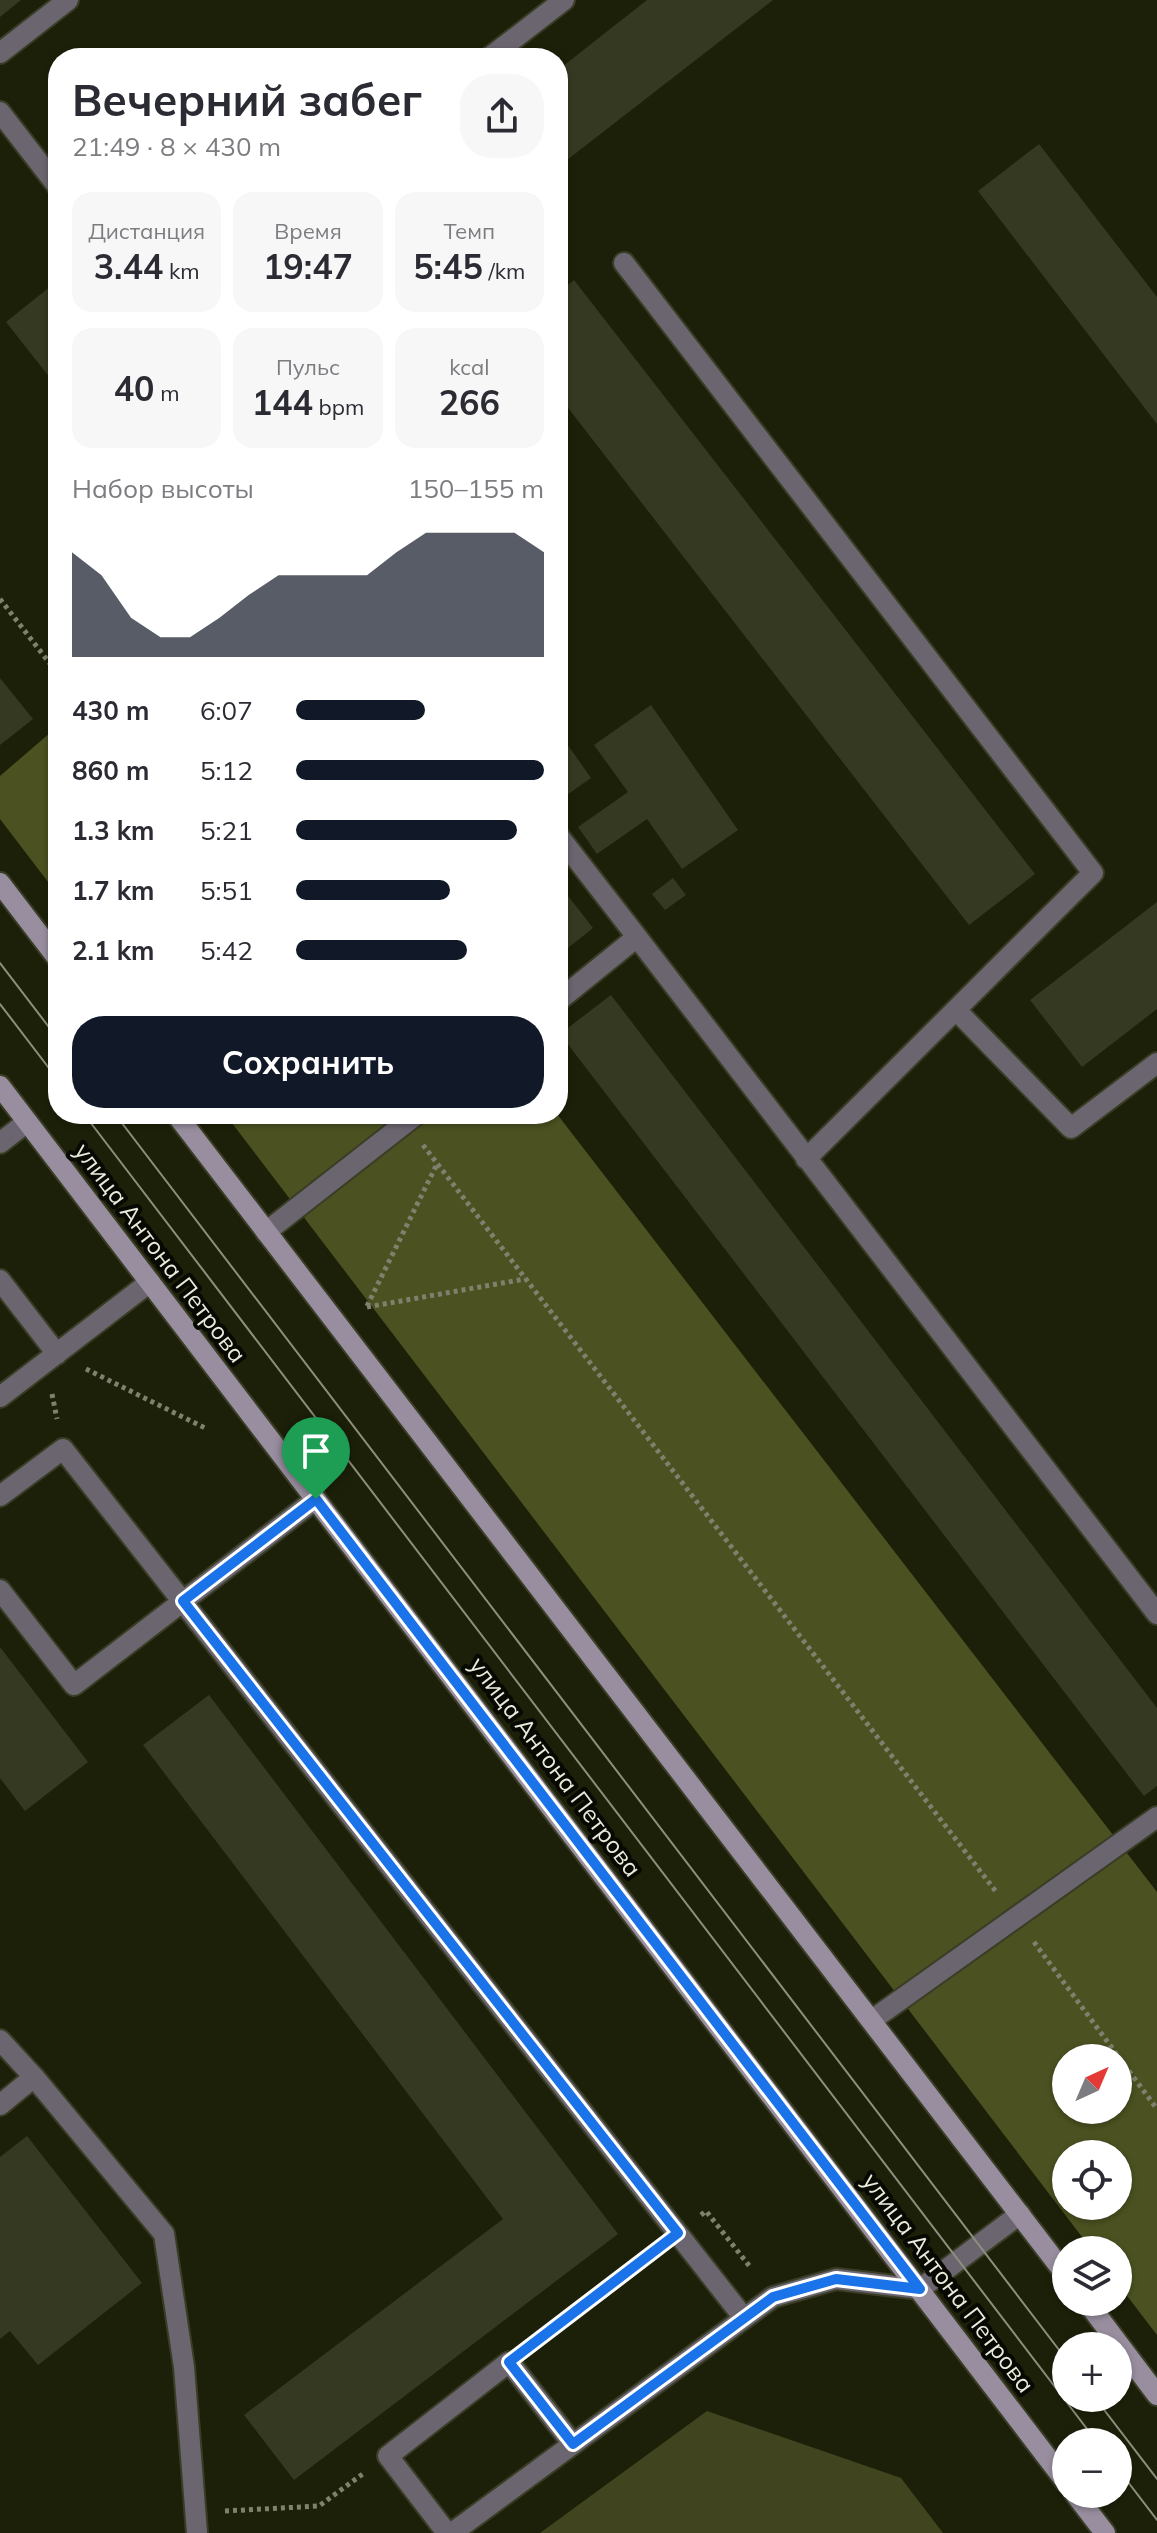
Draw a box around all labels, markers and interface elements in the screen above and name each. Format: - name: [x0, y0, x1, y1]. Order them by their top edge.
- text: Вечерний забег: [72, 72, 422, 127]
- button: share: [460, 74, 544, 158]
- text: 21:49 · 8 × 430 m: [72, 130, 281, 163]
- text: Дистанция: [88, 217, 205, 245]
- text: Время: [274, 217, 342, 245]
- text: Темп: [443, 217, 495, 245]
- text: 3.44: [94, 245, 163, 288]
- text: 19:47: [263, 245, 353, 288]
- text: 5:45: [413, 245, 483, 288]
- text: km: [163, 257, 200, 285]
- text: /km: [483, 257, 525, 285]
- text: Пульс: [276, 353, 340, 381]
- text: kcal: [449, 353, 489, 381]
- text: 40: [114, 367, 155, 410]
- text: m: [155, 379, 180, 407]
- text: 144: [252, 381, 313, 424]
- text: 266: [439, 381, 500, 424]
- text: bpm: [313, 393, 364, 421]
- text: Набор высоты: [72, 472, 254, 505]
- text: 150–155 m: [408, 472, 544, 505]
- text: 430 m: [72, 694, 149, 727]
- text: 6:07: [200, 694, 253, 727]
- text: 860 m: [72, 754, 149, 787]
- text: 5:12: [200, 754, 253, 787]
- text: 1.3 km: [72, 814, 155, 847]
- text: 5:21: [200, 814, 253, 847]
- text: 1.7 km: [72, 874, 155, 907]
- text: 5:51: [200, 874, 253, 907]
- text: 2.1 km: [72, 934, 155, 967]
- text: 5:42: [200, 934, 253, 967]
- button: Сохранить: [72, 1016, 544, 1108]
- street label: улица Антона Петрова: [68, 1137, 253, 1368]
- pin: [282, 1417, 350, 1499]
- icon: arrive: [294, 1429, 338, 1473]
- street label: улица Антона Петрова: [463, 1651, 648, 1882]
- north arrow: [1052, 2044, 1132, 2124]
- map controls: [1052, 2044, 1132, 2508]
- button: locate: [1052, 2140, 1132, 2220]
- street label: улица Антона Петрова: [856, 2167, 1041, 2398]
- button: layers: [1052, 2236, 1132, 2316]
- button: +: [1052, 2332, 1132, 2412]
- button: −: [1052, 2428, 1132, 2508]

